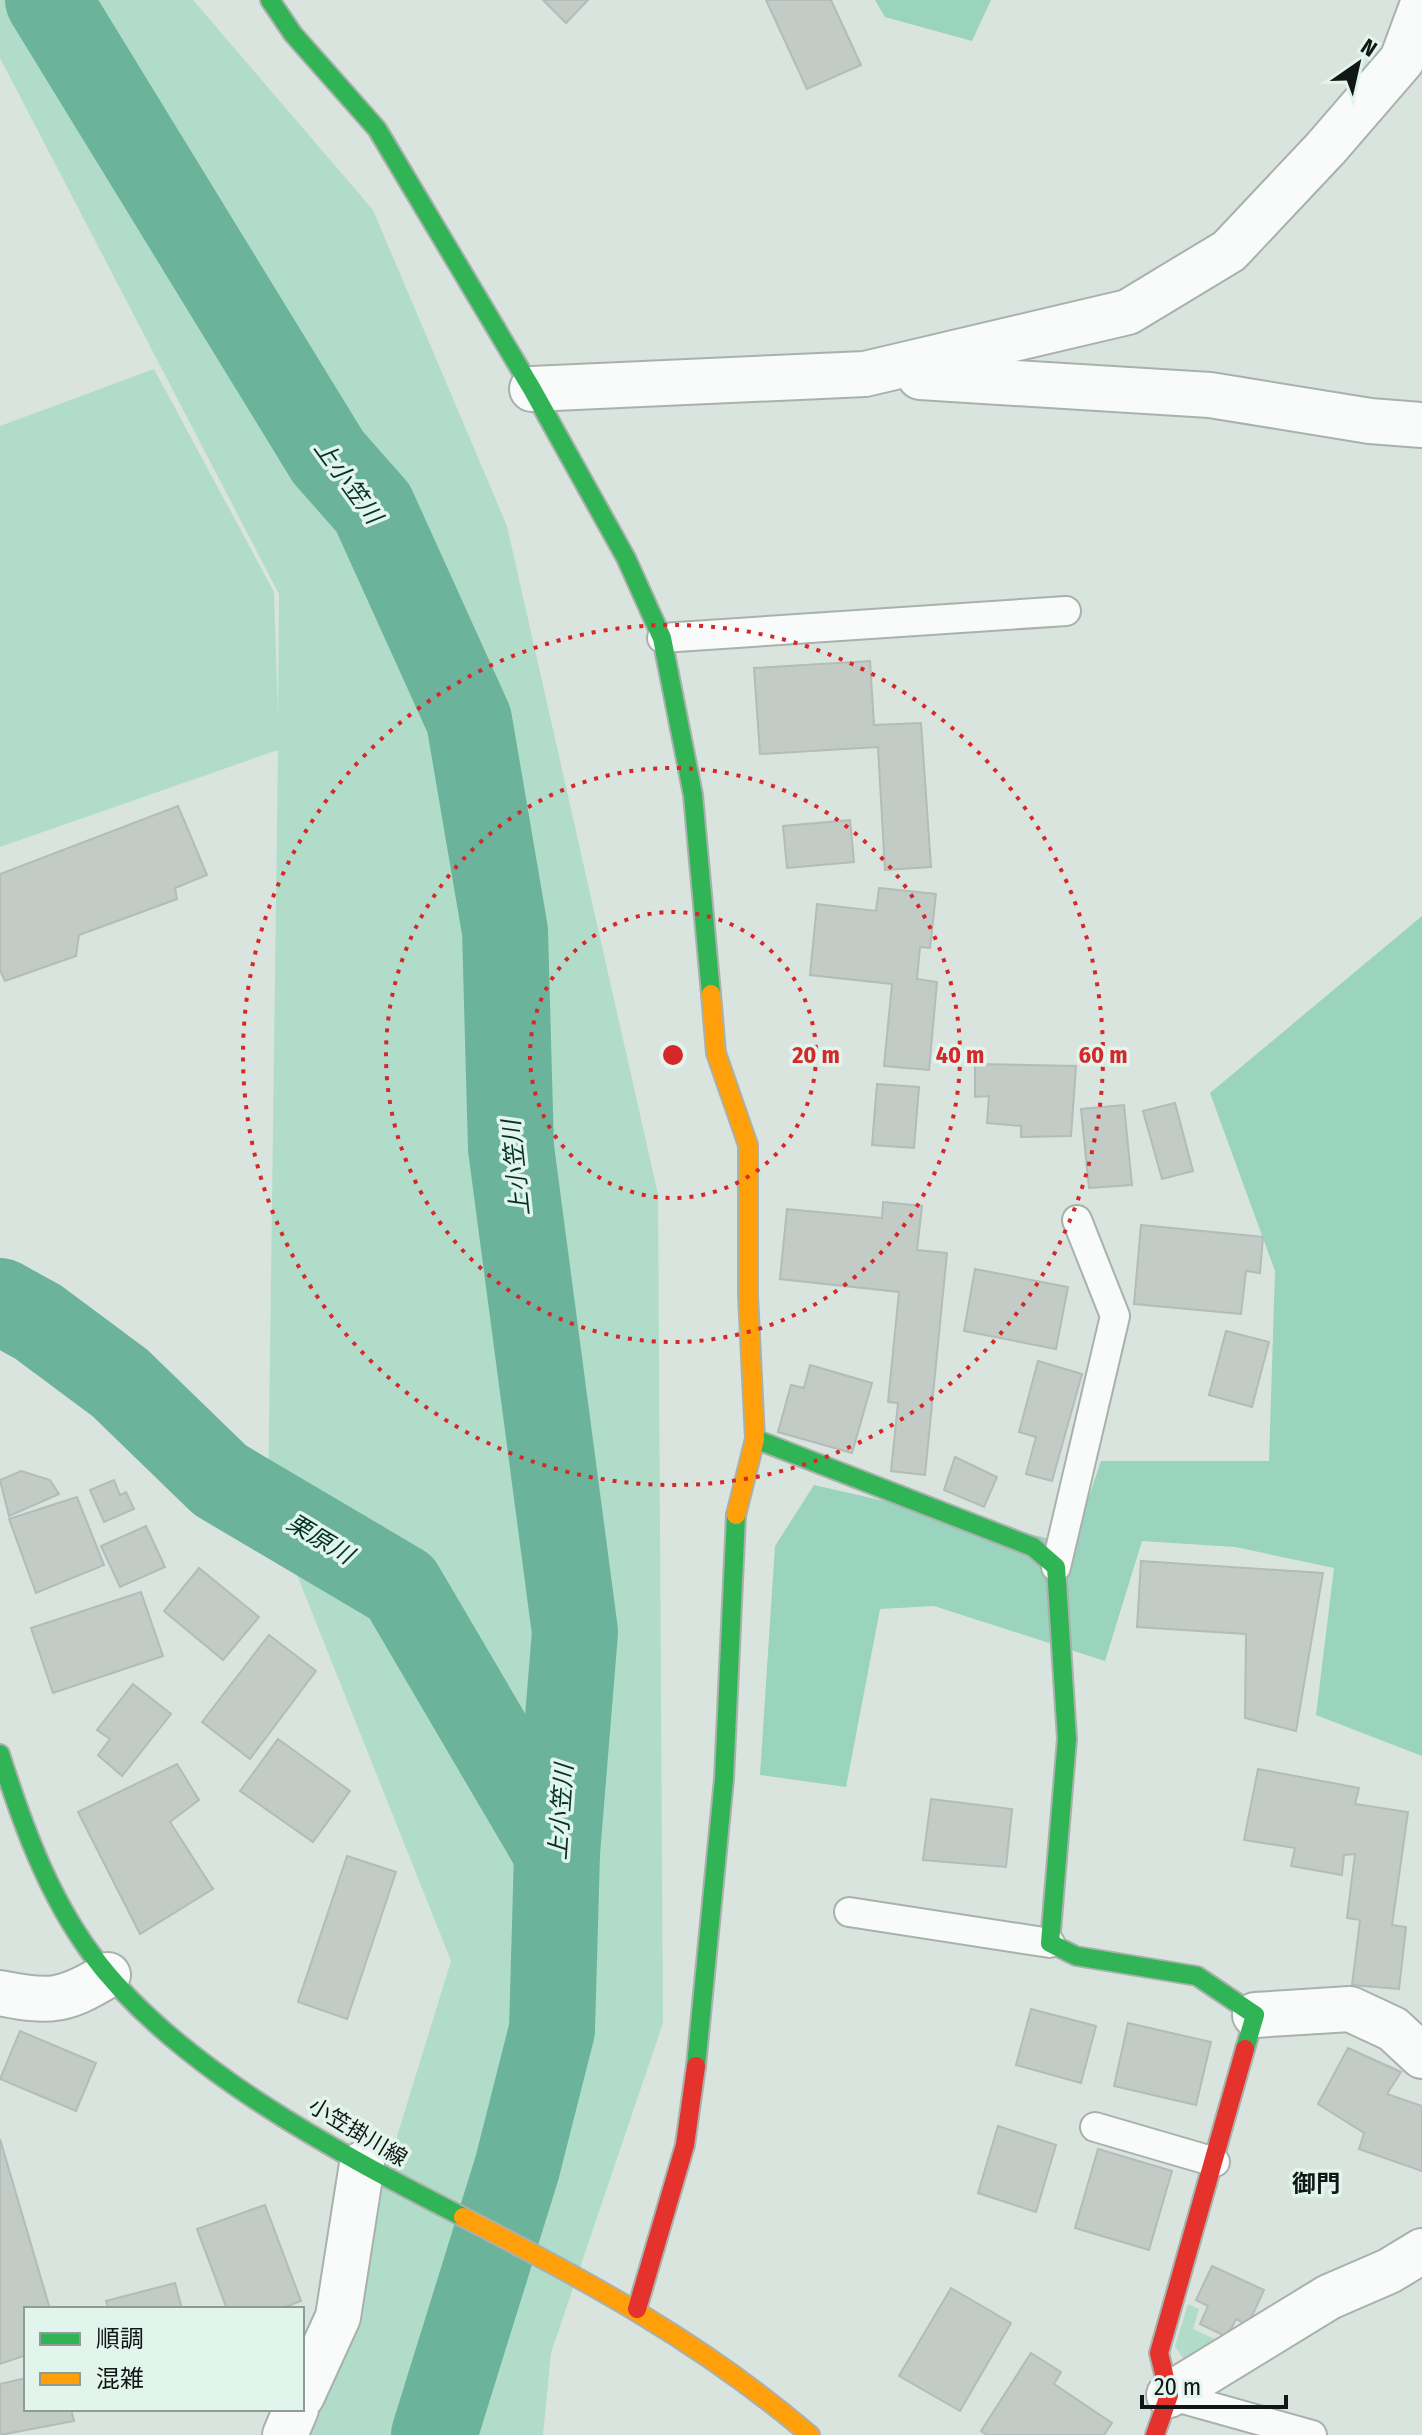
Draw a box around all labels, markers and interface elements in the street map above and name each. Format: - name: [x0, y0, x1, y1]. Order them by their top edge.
- north arrow: [1318, 24, 1398, 104]
- text: N: [1356, 33, 1382, 63]
- water label: 上小笠川: [308, 435, 389, 531]
- centre of rings: [659, 1041, 687, 1069]
- text: 20 m: [791, 1041, 840, 1069]
- text: 40 m: [936, 1041, 984, 1069]
- text: 60 m: [1079, 1041, 1127, 1069]
- water label: 上小笠川: [497, 1116, 535, 1217]
- water label: 栗原川: [282, 1508, 361, 1571]
- water label: 上小笠川: [544, 1760, 579, 1861]
- street label: 小笠掛川線: [304, 2092, 412, 2172]
- district label: 御門: [1292, 2170, 1340, 2198]
- legend: [24, 2307, 304, 2411]
- text: 順調: [96, 2325, 144, 2353]
- scale bar: [1142, 2359, 1286, 2409]
- text: 混雑: [96, 2365, 144, 2393]
- text: 20 m: [1154, 2373, 1201, 2401]

